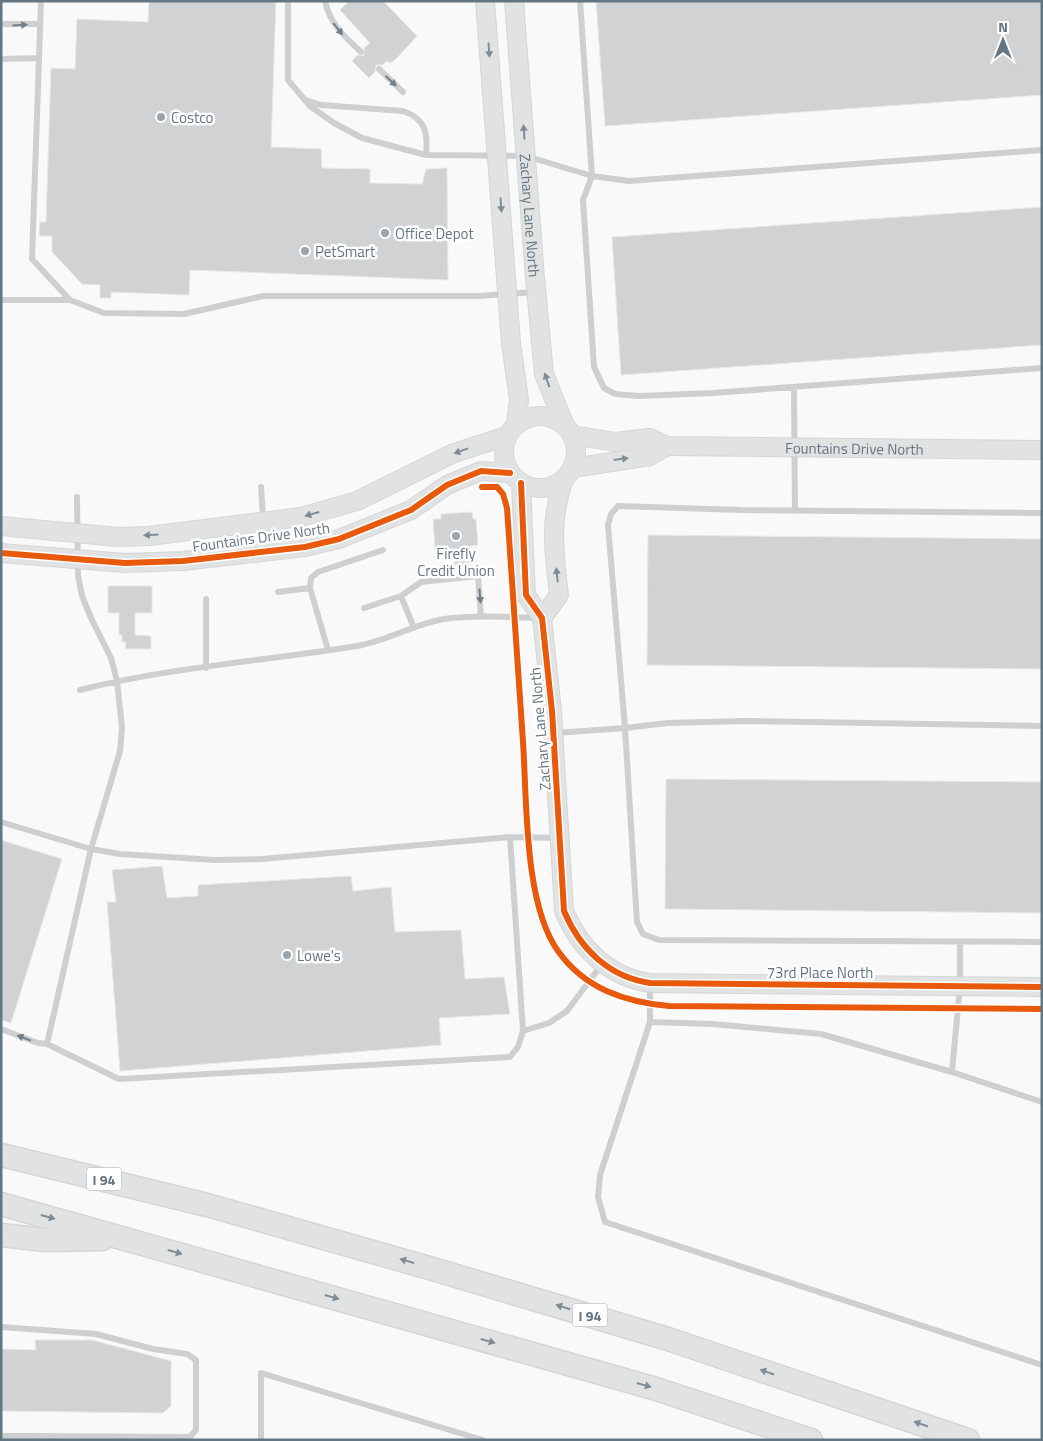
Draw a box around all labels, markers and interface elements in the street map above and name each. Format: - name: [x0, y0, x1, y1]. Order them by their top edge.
- north arrow: [978, 15, 1028, 65]
- text: N: [998, 16, 1008, 37]
- one-way arrow: [12, 21, 28, 29]
- one-way arrow: [333, 23, 344, 36]
- one-way arrow: [485, 42, 493, 58]
- one-way arrow: [384, 75, 396, 87]
- place label: Costco: [171, 106, 214, 129]
- marker: Costco: [155, 111, 167, 123]
- one-way arrow: [520, 124, 528, 140]
- street label: Zachary Lane North: [514, 153, 546, 278]
- one-way arrow: [497, 197, 505, 213]
- place label: Office Depot: [395, 222, 474, 245]
- marker: Office Depot: [379, 227, 391, 239]
- place label: PetSmart: [315, 240, 376, 263]
- marker: PetSmart: [299, 245, 311, 257]
- one-way arrow: [543, 373, 550, 388]
- street label: Fountains Drive North: [785, 436, 924, 460]
- one-way arrow: [453, 447, 468, 455]
- one-way arrow: [613, 455, 629, 463]
- one-way arrow: [304, 511, 319, 519]
- street label: Fountains Drive North: [191, 516, 331, 558]
- marker: Firefly Credit Union: [450, 530, 462, 542]
- one-way arrow: [143, 532, 159, 540]
- place label: Firefly Credit Union: [417, 542, 495, 582]
- one-way arrow: [553, 567, 561, 583]
- one-way arrow: [476, 589, 484, 605]
- street label: Zachary Lane North: [523, 666, 557, 792]
- place label: Lowe's: [297, 944, 341, 967]
- marker: Lowe's: [281, 949, 293, 961]
- street label: 73rd Place North: [767, 961, 873, 984]
- one-way arrow: [16, 1034, 31, 1042]
- road number: I 94: [86, 1168, 122, 1190]
- one-way arrow: [41, 1213, 56, 1221]
- one-way arrow: [168, 1249, 183, 1257]
- one-way arrow: [399, 1257, 414, 1265]
- one-way arrow: [324, 1293, 339, 1301]
- one-way arrow: [555, 1303, 570, 1311]
- road number: I 94: [572, 1304, 608, 1326]
- one-way arrow: [480, 1337, 495, 1345]
- one-way arrow: [760, 1368, 775, 1375]
- one-way arrow: [637, 1382, 652, 1390]
- one-way arrow: [914, 1420, 929, 1427]

